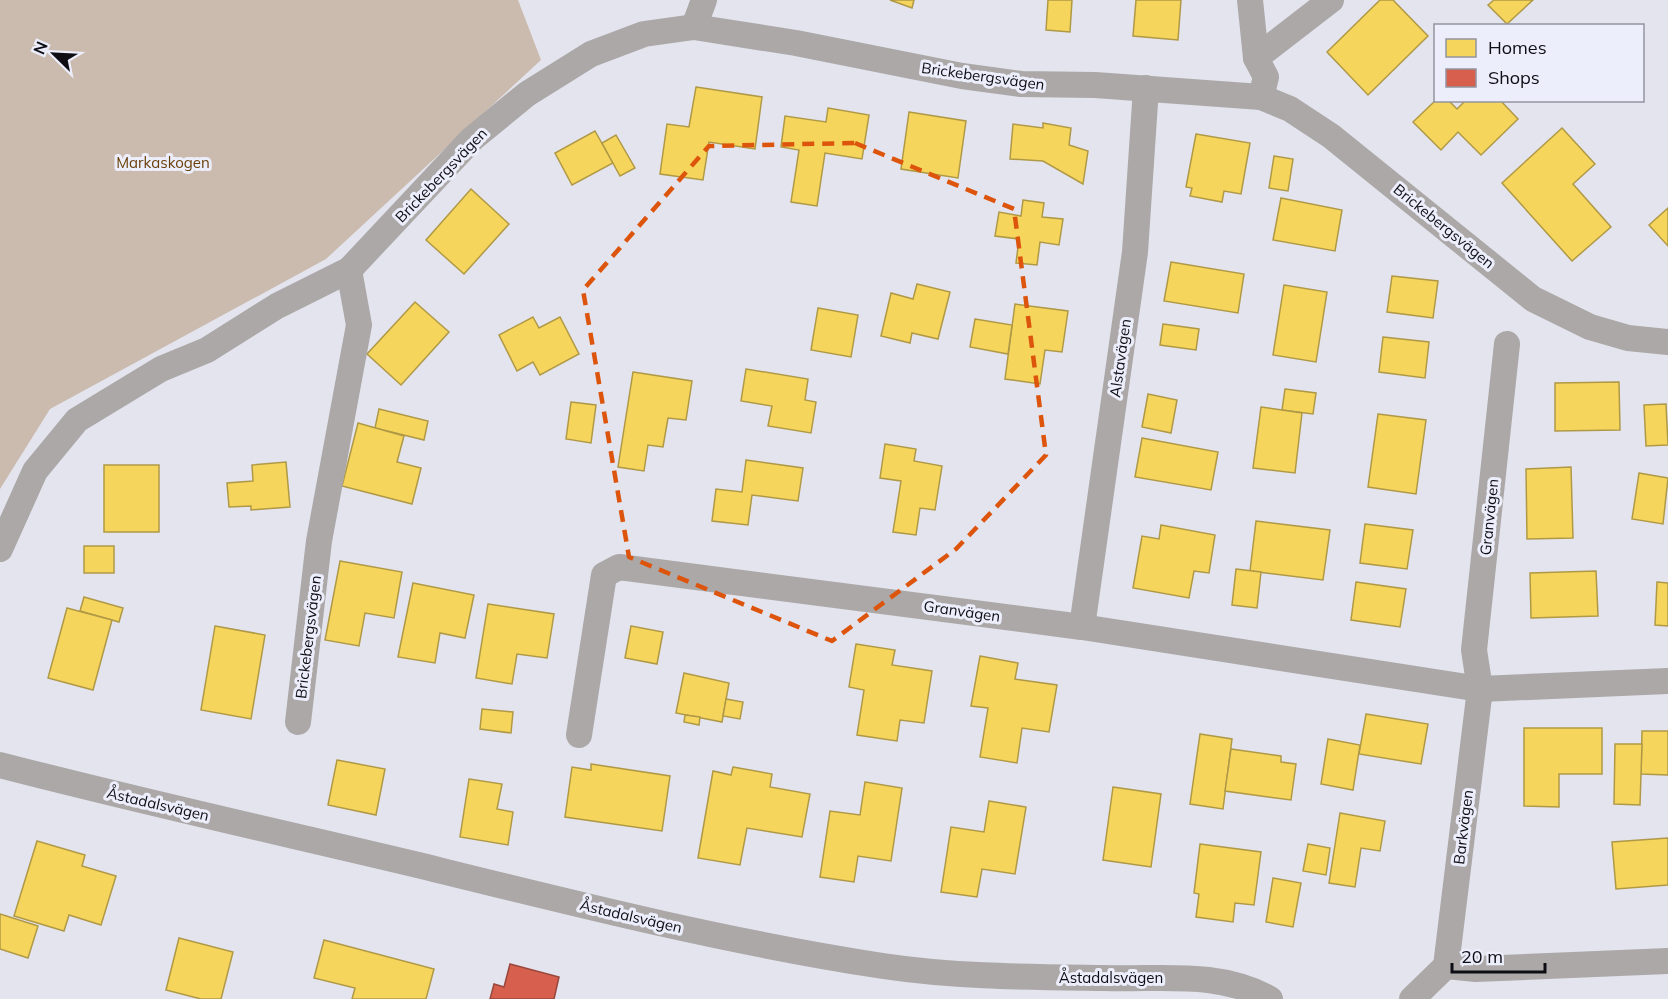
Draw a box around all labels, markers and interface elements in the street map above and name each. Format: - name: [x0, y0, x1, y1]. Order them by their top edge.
- north arrow: [24, 24, 84, 84]
- legend: [1434, 24, 1644, 102]
- text: Homes: [1488, 36, 1547, 59]
- text: N: [29, 38, 52, 57]
- street label: Brickebergsvägen: [920, 58, 1046, 94]
- text: Shops: [1488, 66, 1540, 89]
- street label: Brickebergsvägen: [391, 124, 491, 226]
- park label: Markaskogen: [116, 153, 210, 172]
- street label: Brickebergsvägen: [1390, 180, 1498, 272]
- street label: Alstavägen: [1105, 318, 1135, 398]
- street label: Granvägen: [1476, 478, 1502, 556]
- street label: Brickebergsvägen: [291, 574, 325, 700]
- street label: Granvägen: [923, 596, 1001, 626]
- street label: Åstadalsvägen: [105, 782, 211, 825]
- street label: Barkvägen: [1449, 789, 1477, 865]
- street label: Åstadalsvägen: [578, 894, 684, 937]
- scale bar: [1452, 936, 1545, 974]
- text: 20 m: [1461, 945, 1503, 968]
- street label: Åstadalsvägen: [1059, 967, 1163, 987]

